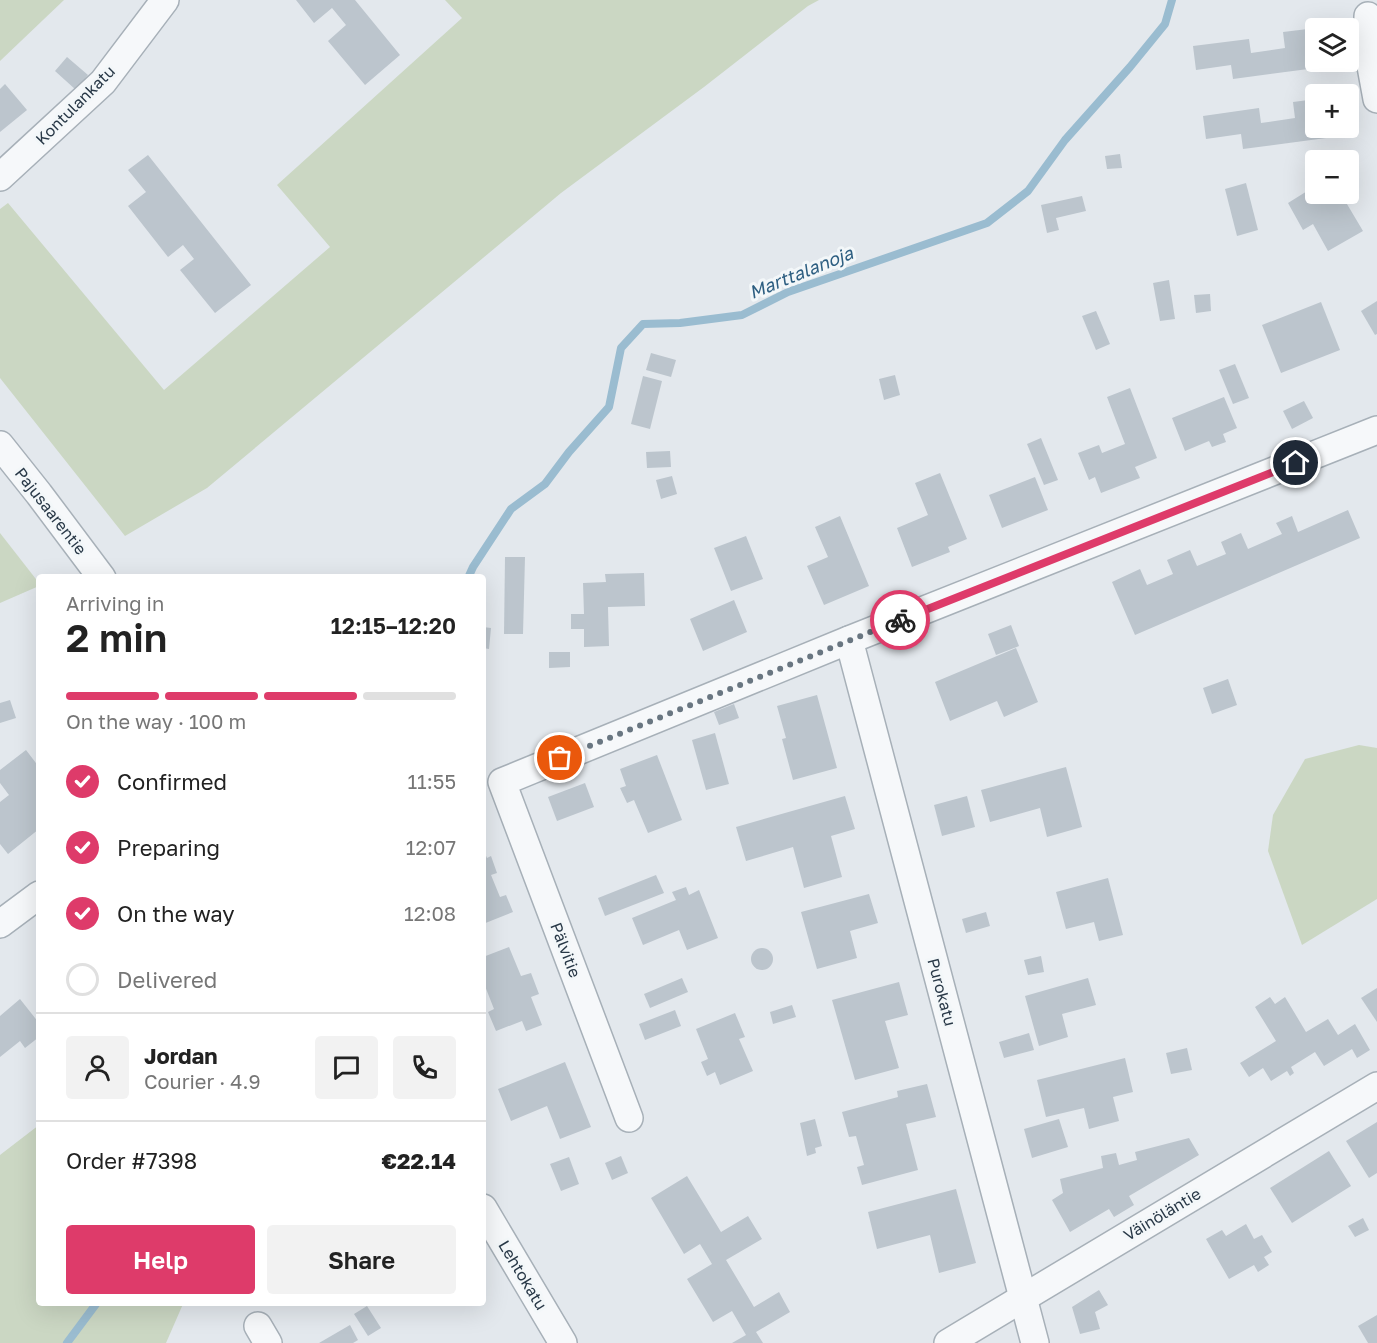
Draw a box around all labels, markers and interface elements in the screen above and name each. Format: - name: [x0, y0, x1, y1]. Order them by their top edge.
- map controls: [1305, 18, 1359, 204]
- button: layers: [1305, 18, 1359, 72]
- street label: Kontulankatu: [31, 61, 119, 149]
- button: +: [1305, 84, 1359, 138]
- button: −: [1305, 150, 1359, 204]
- water label: Marttalanoja: [745, 241, 857, 303]
- pin: [1270, 437, 1321, 488]
- icon: home: [1279, 446, 1312, 479]
- street label: Pajusaarentie: [11, 464, 91, 558]
- courier: [870, 590, 930, 650]
- text: Arriving in: [66, 591, 164, 615]
- icon: bike: [884, 604, 917, 637]
- text: 12:15–12:20: [331, 612, 456, 639]
- text: 2 min: [66, 614, 167, 661]
- text: On the way · 100 m: [66, 709, 246, 733]
- pin: [534, 732, 585, 783]
- icon: bag: [543, 741, 576, 774]
- icon: check: [66, 765, 99, 798]
- text: Confirmed: [117, 768, 227, 795]
- text: 11:55: [407, 769, 456, 793]
- icon: check: [66, 831, 99, 864]
- text: Preparing: [117, 834, 220, 861]
- text: 12:07: [406, 835, 456, 859]
- icon: check: [66, 897, 99, 930]
- text: On the way: [117, 900, 235, 927]
- text: 12:08: [404, 901, 456, 925]
- street label: Pälvitie: [546, 920, 586, 980]
- street label: Purokatu: [923, 956, 961, 1028]
- text: Delivered: [117, 966, 217, 993]
- button: person: [66, 1036, 129, 1099]
- button: chat: [315, 1036, 378, 1099]
- button: phone: [393, 1036, 456, 1099]
- text: Jordan: [144, 1042, 218, 1069]
- text: Courier · 4.9: [144, 1069, 261, 1093]
- text: Order #7398: [66, 1147, 197, 1174]
- text: €22.14: [382, 1147, 456, 1174]
- street label: Väinöläntie: [1120, 1183, 1204, 1245]
- button: Help: [66, 1225, 255, 1294]
- button: Share: [267, 1225, 456, 1294]
- street label: Lehtokatu: [494, 1237, 552, 1313]

